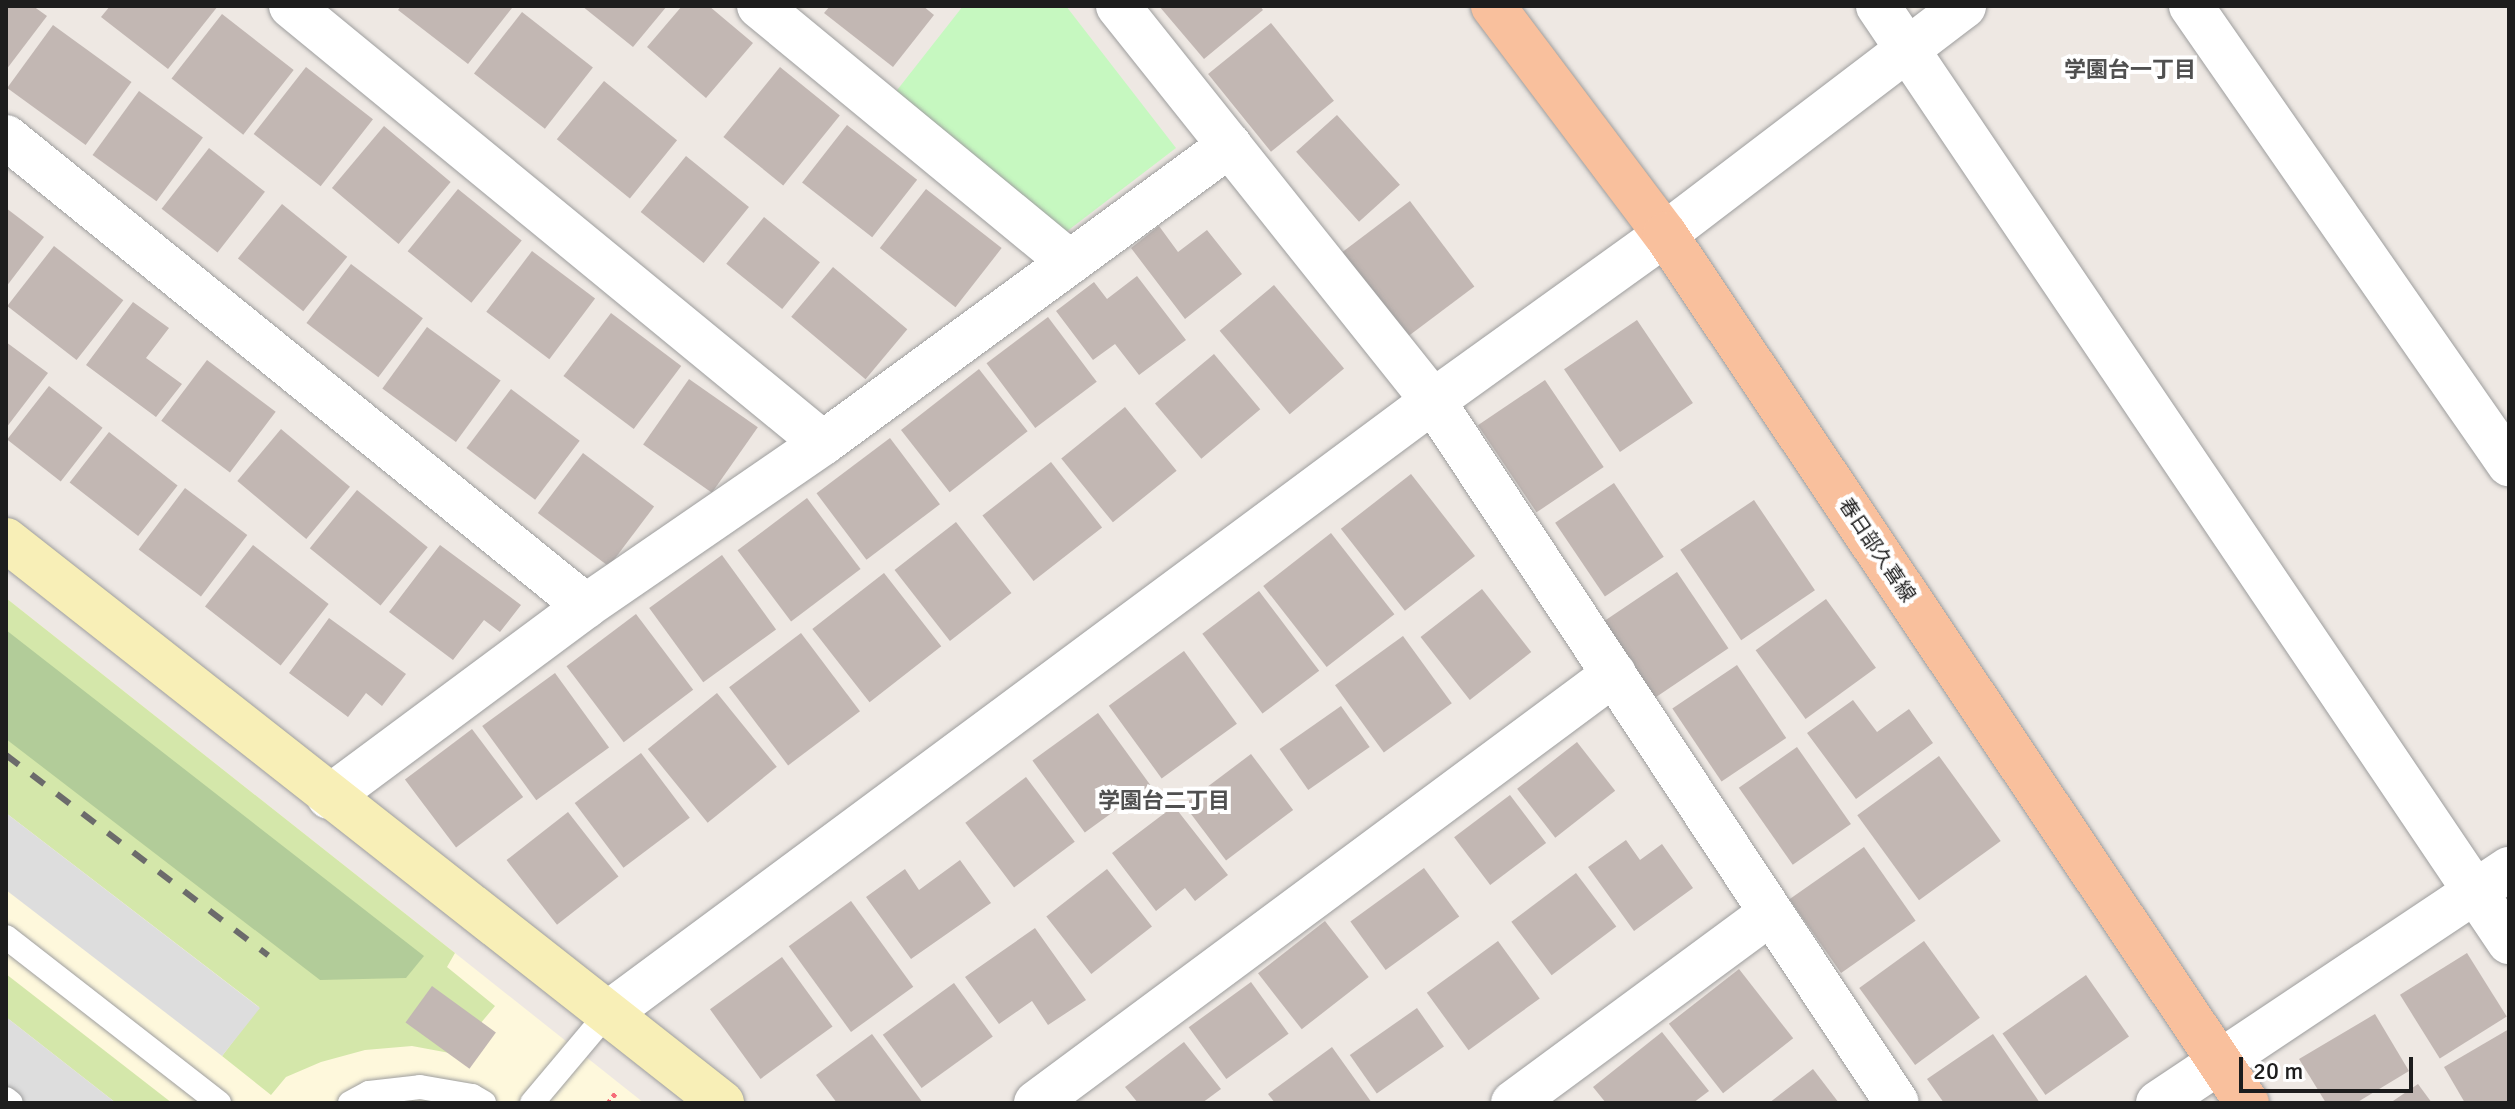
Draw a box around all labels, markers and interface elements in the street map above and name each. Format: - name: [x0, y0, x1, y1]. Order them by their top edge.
- district label: 学園台一丁目: [2064, 57, 2196, 83]
- street label: 春日部久喜線: [1834, 494, 1920, 606]
- district label: 学園台二丁目: [1098, 788, 1230, 814]
- scale bar: [2243, 1041, 2417, 1091]
- text: 20 m: [2253, 1056, 2303, 1086]

